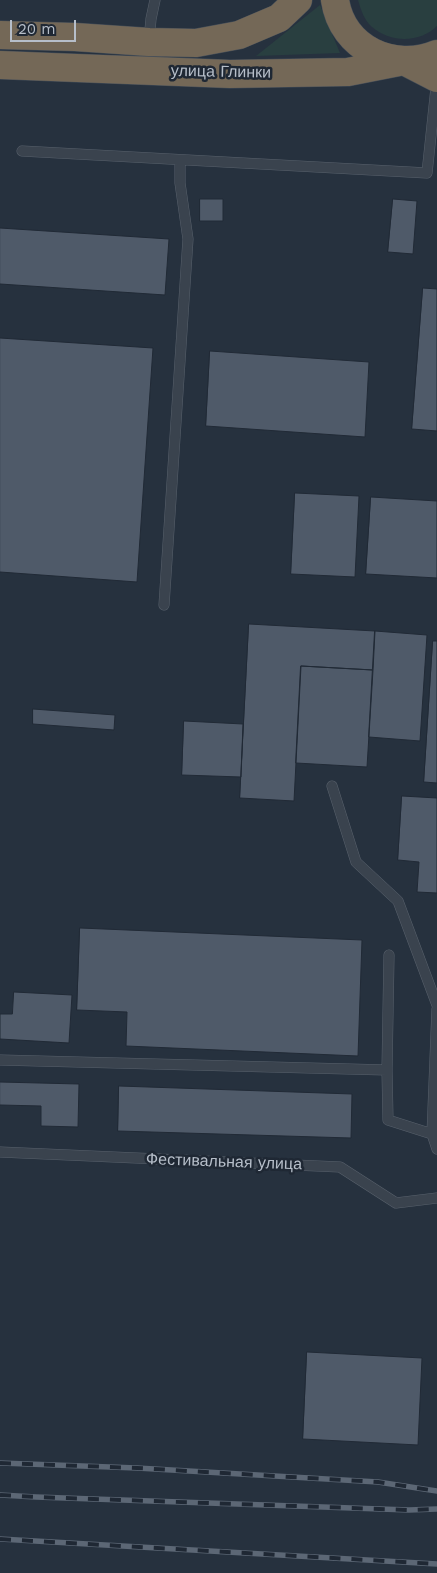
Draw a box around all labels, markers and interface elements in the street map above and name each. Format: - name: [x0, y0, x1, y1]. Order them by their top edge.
- scale bar: [12, 10, 79, 42]
- text: 20 m: [18, 20, 56, 38]
- street label: улица Глинки: [171, 62, 271, 82]
- street label: Фестивальная улица: [146, 1150, 302, 1174]

